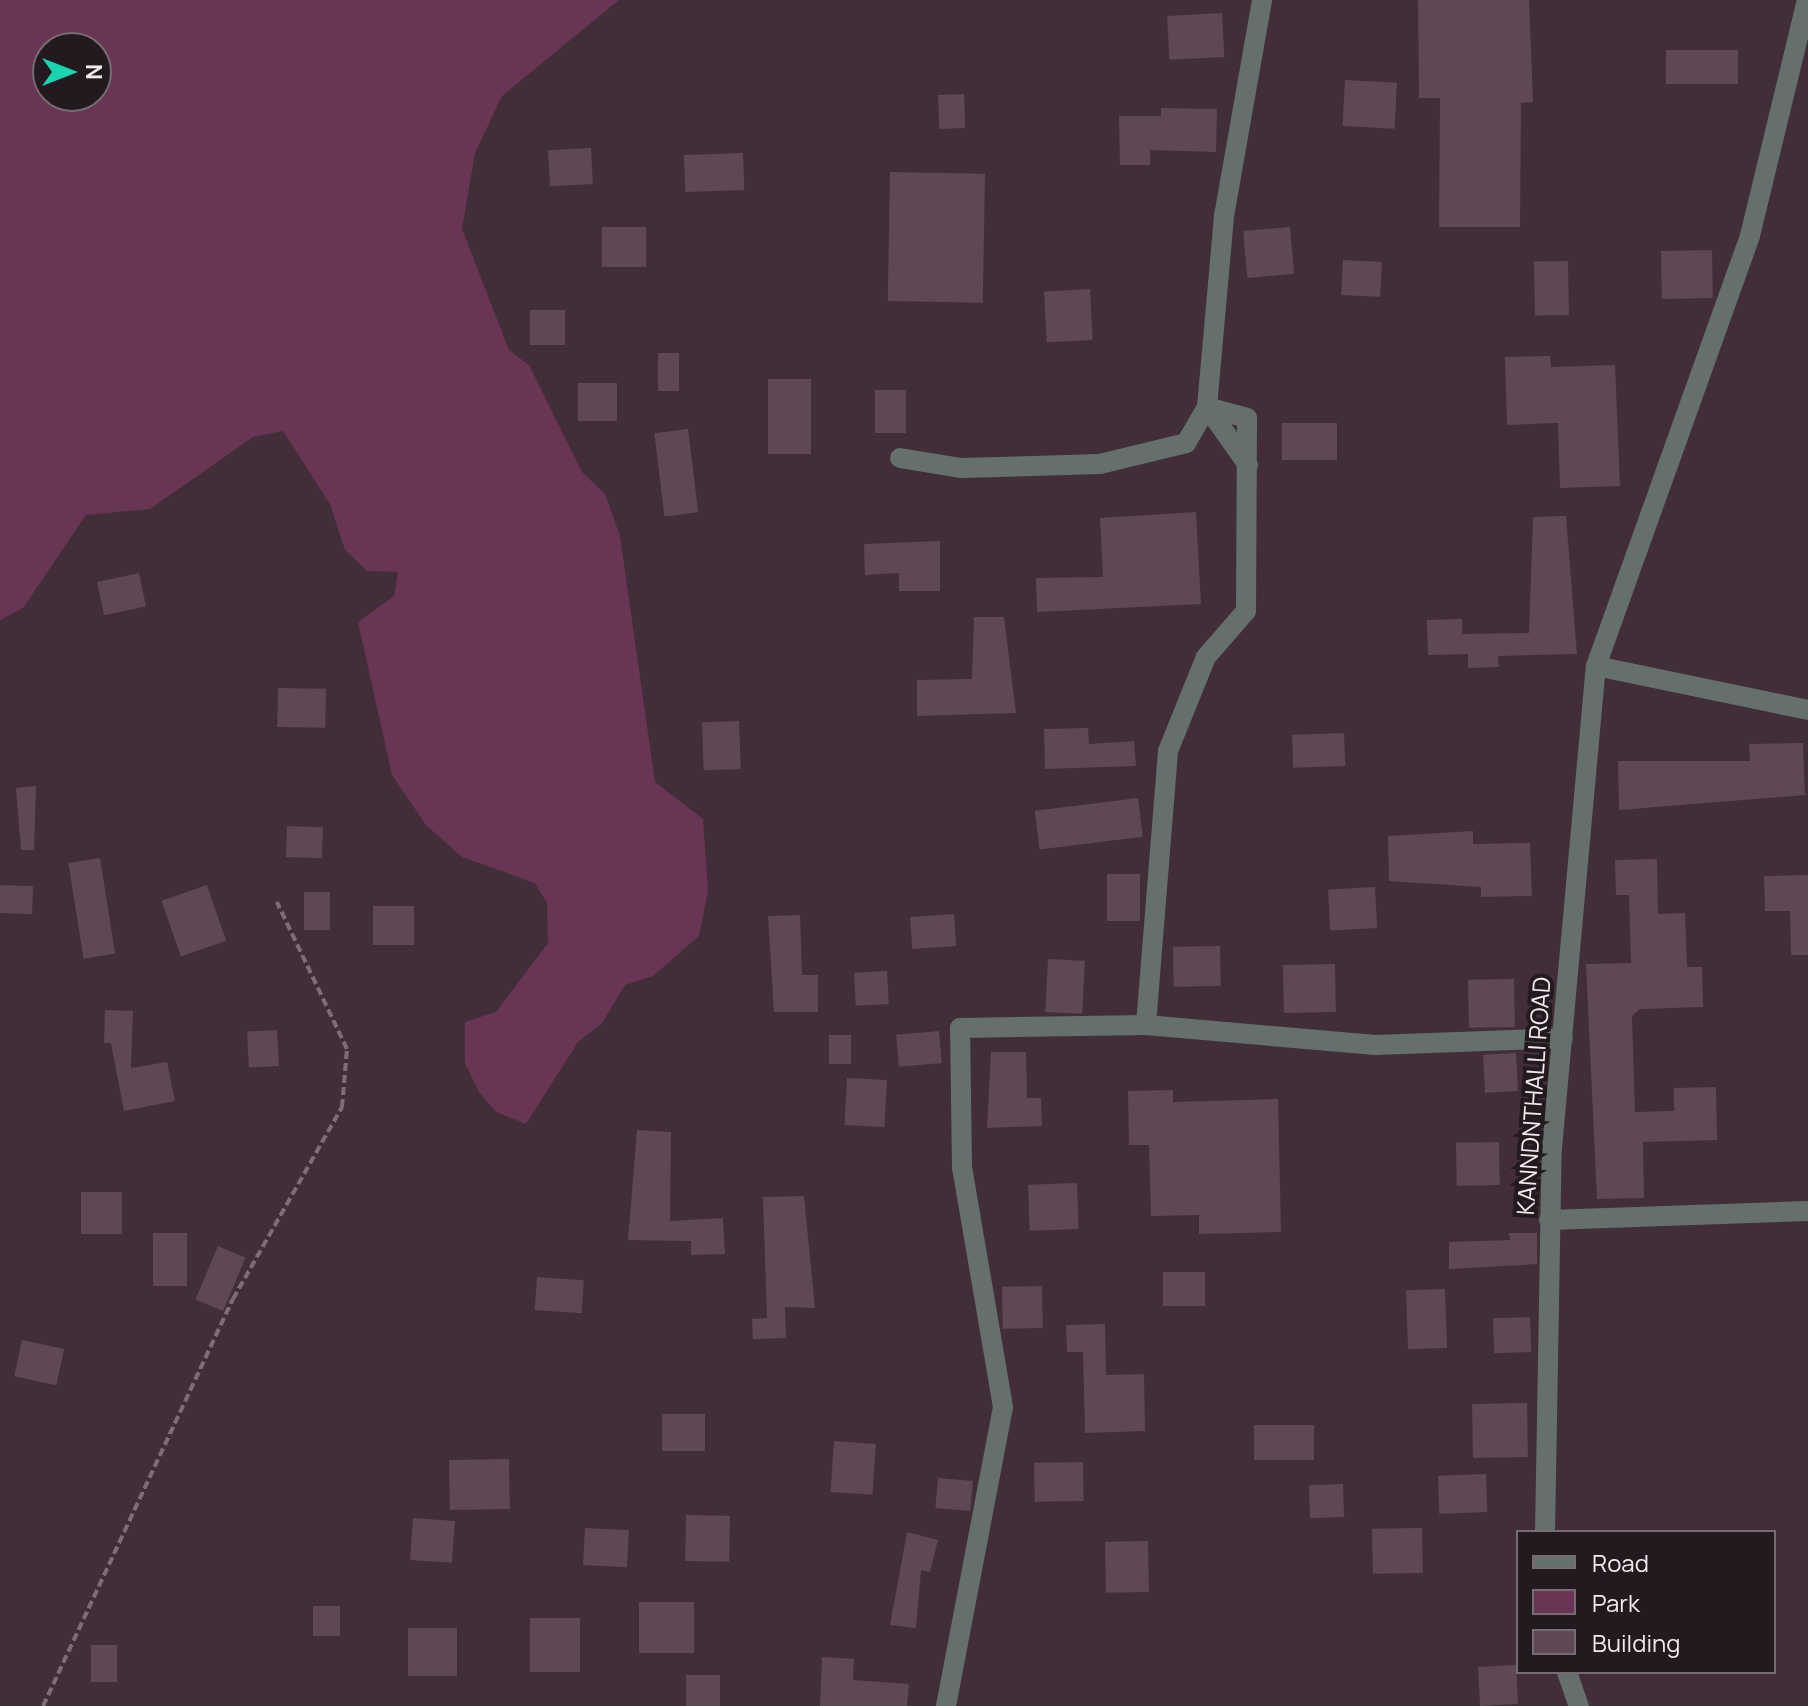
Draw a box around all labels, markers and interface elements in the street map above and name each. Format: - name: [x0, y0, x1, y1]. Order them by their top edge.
- north arrow: [32, 32, 112, 112]
- text: N: [79, 64, 109, 80]
- street label: KANNDNTHALLI ROAD: [1510, 976, 1556, 1216]
- legend: [1516, 1530, 1776, 1674]
- text: Road: [1592, 1546, 1649, 1579]
- text: Park: [1592, 1586, 1640, 1619]
- text: Building: [1592, 1626, 1680, 1659]

